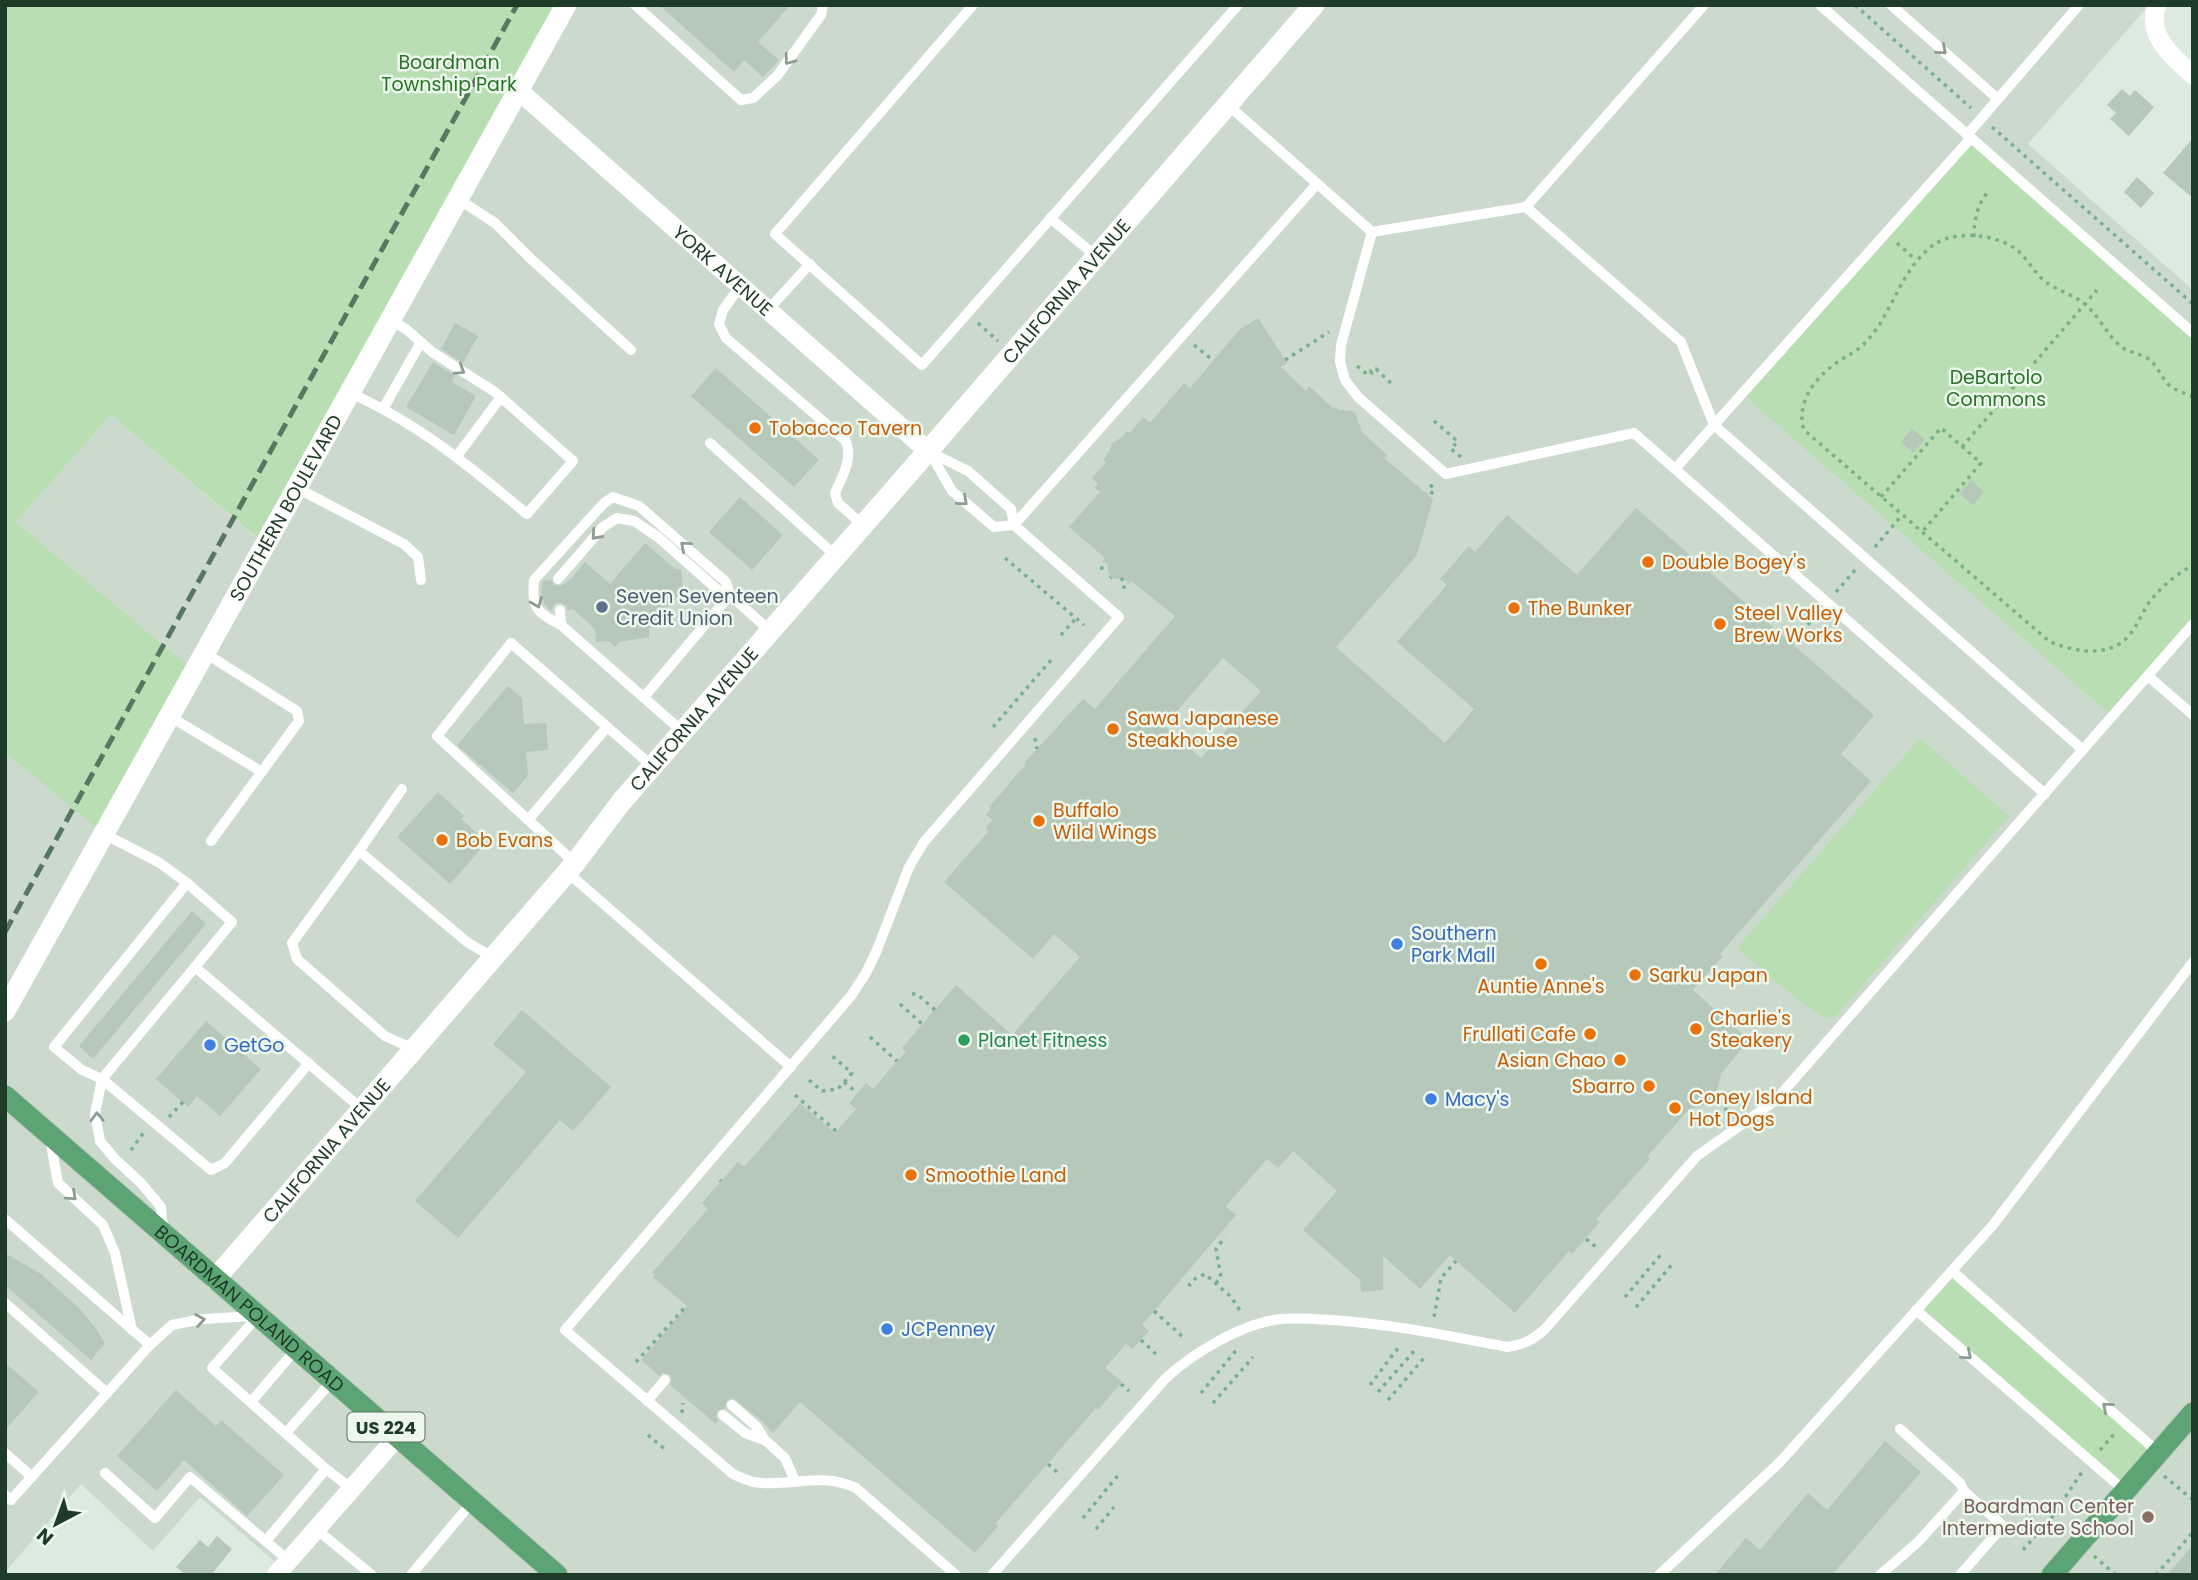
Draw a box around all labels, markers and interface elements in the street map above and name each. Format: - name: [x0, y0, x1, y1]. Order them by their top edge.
- one-way arrow: [1934, 42, 1947, 54]
- park label: Boardman Township Park: [381, 49, 517, 98]
- one-way arrow: [785, 52, 797, 65]
- street label: CALIFORNIA AVENUE: [996, 213, 1137, 370]
- street label: YORK AVENUE: [667, 219, 779, 322]
- one-way arrow: [453, 362, 466, 375]
- park label: DeBartolo Commons: [1946, 364, 2046, 413]
- street label: SOUTHERN BOULEVARD: [223, 410, 349, 606]
- place label: Tobacco Tavern: [769, 415, 922, 442]
- marker: Tobacco Tavern: [747, 420, 763, 436]
- one-way arrow: [955, 493, 968, 505]
- one-way arrow: [592, 527, 604, 540]
- one-way arrow: [680, 542, 693, 554]
- place label: Double Bogey's: [1662, 549, 1806, 576]
- marker: Double Bogey's: [1640, 554, 1656, 570]
- place label: Seven Seventeen Credit Union: [616, 583, 779, 632]
- place label: The Bunker: [1528, 595, 1632, 622]
- one-way arrow: [529, 596, 543, 608]
- marker: Seven Seventeen Credit Union: [594, 599, 610, 615]
- marker: The Bunker: [1506, 600, 1522, 616]
- place label: Steel Valley Brew Works: [1734, 600, 1843, 649]
- marker: Steel Valley Brew Works: [1712, 616, 1728, 632]
- street label: CALIFORNIA AVENUE: [623, 641, 764, 797]
- place label: Sawa Japanese Steakhouse: [1127, 705, 1279, 754]
- marker: Sawa Japanese Steakhouse: [1105, 721, 1121, 737]
- place label: Buffalo Wild Wings: [1053, 797, 1157, 846]
- marker: Buffalo Wild Wings: [1031, 813, 1047, 829]
- place label: Bob Evans: [456, 827, 553, 854]
- marker: Bob Evans: [434, 832, 450, 848]
- place label: Southern Park Mall: [1411, 920, 1497, 969]
- marker: Southern Park Mall: [1389, 936, 1405, 952]
- marker: Auntie Anne's: [1533, 956, 1549, 972]
- place label: Sarku Japan: [1649, 962, 1768, 989]
- marker: Sarku Japan: [1627, 967, 1643, 983]
- place label: Auntie Anne's: [1477, 973, 1605, 1000]
- place label: Charlie's Steakery: [1710, 1005, 1792, 1054]
- place label: Frullati Cafe: [1463, 1021, 1576, 1048]
- marker: Charlie's Steakery: [1688, 1021, 1704, 1037]
- marker: Frullati Cafe: [1582, 1026, 1598, 1042]
- place label: Planet Fitness: [978, 1027, 1107, 1054]
- place label: GetGo: [224, 1032, 284, 1059]
- marker: Planet Fitness: [956, 1032, 972, 1048]
- marker: GetGo: [202, 1037, 218, 1053]
- place label: Asian Chao: [1497, 1047, 1606, 1074]
- marker: Asian Chao: [1612, 1052, 1628, 1068]
- street label: CALIFORNIA AVENUE: [256, 1072, 397, 1229]
- place label: Sbarro: [1572, 1073, 1635, 1100]
- marker: Sbarro: [1641, 1078, 1657, 1094]
- place label: Coney Island Hot Dogs: [1689, 1084, 1813, 1133]
- place label: Macy's: [1445, 1086, 1509, 1113]
- marker: Macy's: [1423, 1091, 1439, 1107]
- marker: Coney Island Hot Dogs: [1667, 1100, 1683, 1116]
- one-way arrow: [89, 1111, 104, 1122]
- place label: Smoothie Land: [925, 1162, 1067, 1189]
- marker: Smoothie Land: [903, 1167, 919, 1183]
- one-way arrow: [64, 1188, 77, 1200]
- street label: BOARDMAN POLAND ROAD: [149, 1218, 351, 1398]
- one-way arrow: [194, 1313, 206, 1328]
- place label: JCPenney: [901, 1316, 996, 1343]
- marker: JCPenney: [879, 1321, 895, 1337]
- one-way arrow: [1959, 1347, 1972, 1359]
- one-way arrow: [2102, 1403, 2115, 1415]
- road number: US 224: [348, 1412, 424, 1442]
- north arrow: [21, 1489, 91, 1559]
- place label: Boardman Center Intermediate School: [1942, 1493, 2134, 1542]
- marker: Boardman Center Intermediate School: [2140, 1509, 2156, 1525]
- text: N: [31, 1522, 59, 1551]

